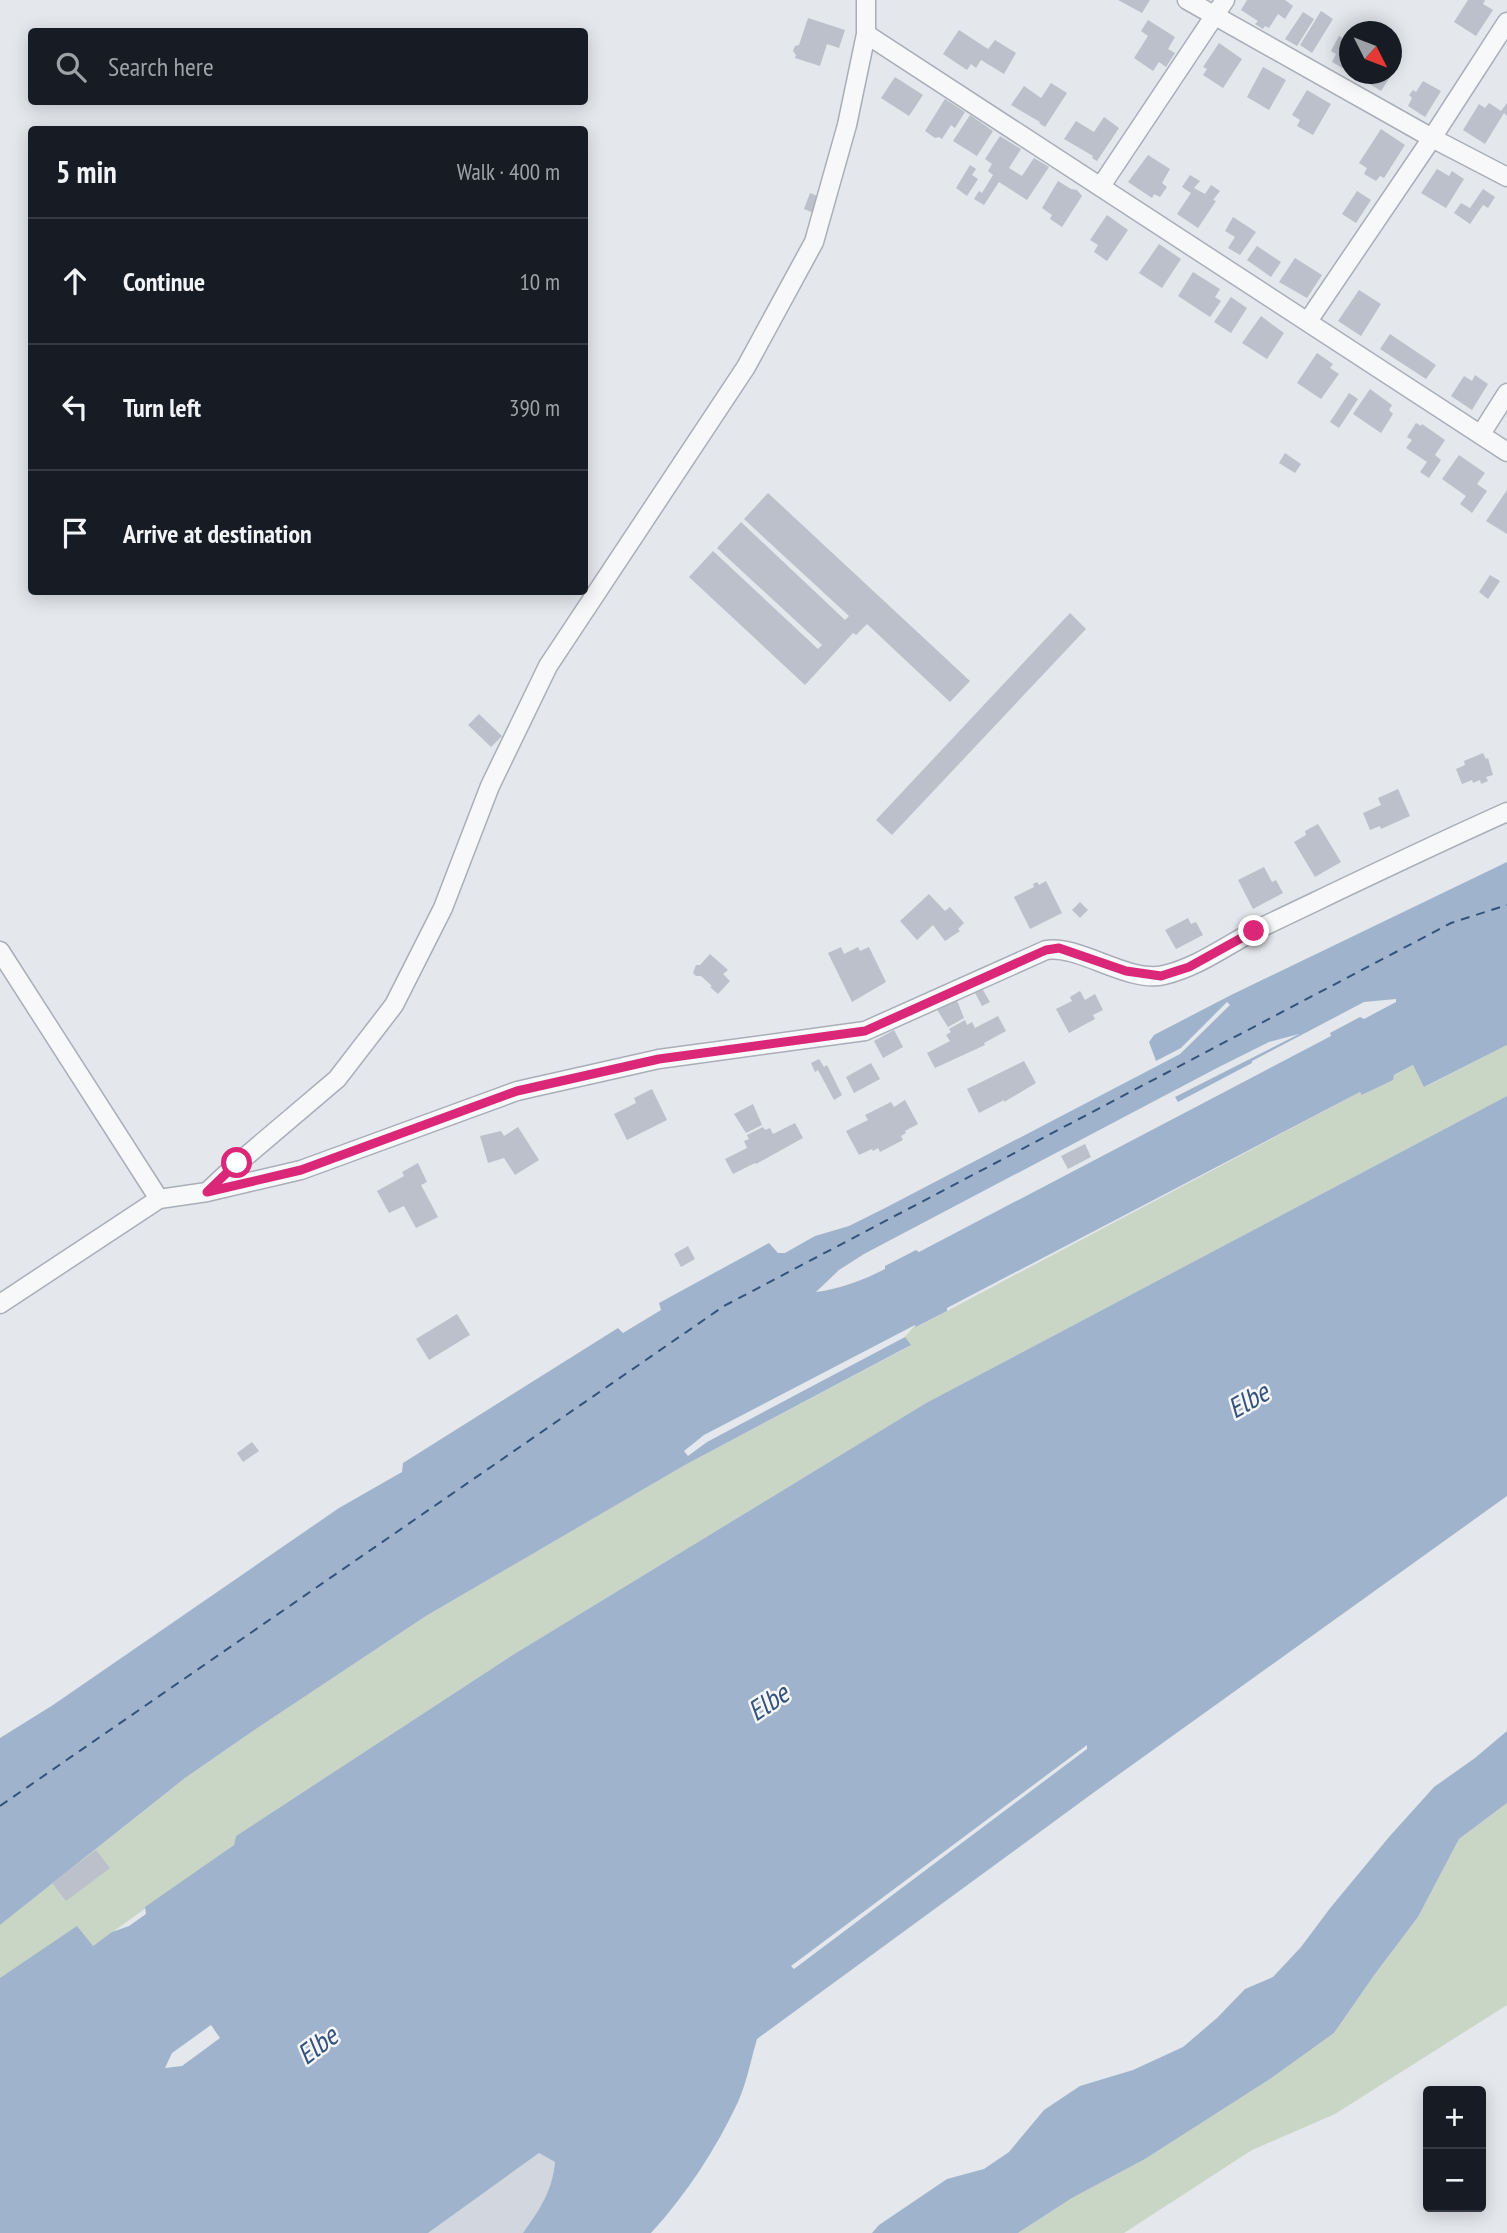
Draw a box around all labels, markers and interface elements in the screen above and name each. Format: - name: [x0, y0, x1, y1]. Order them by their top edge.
- north arrow: [1339, 21, 1402, 84]
- search box: [28, 28, 588, 105]
- icon: search: [52, 48, 90, 86]
- text: Search here: [108, 50, 214, 83]
- text: 5 min: [56, 152, 117, 191]
- text: Walk · 400 m: [457, 157, 560, 186]
- icon: ahead: [56, 262, 94, 300]
- text: Continue: [123, 265, 205, 298]
- text: 10 m: [519, 267, 560, 296]
- icon: left: [56, 388, 94, 426]
- text: Turn left: [123, 391, 201, 424]
- text: 390 m: [509, 393, 560, 422]
- icon: arrive: [56, 514, 94, 552]
- text: Arrive at destination: [123, 517, 312, 550]
- route end: [1238, 915, 1269, 946]
- route start: [221, 1147, 252, 1178]
- water label: Elbe: [1220, 1372, 1277, 1426]
- water label: Elbe: [740, 1673, 798, 1729]
- water label: Elbe: [289, 2016, 347, 2072]
- map controls: [1423, 2086, 1486, 2212]
- button: +: [1423, 2086, 1486, 2149]
- button: −: [1423, 2149, 1486, 2212]

